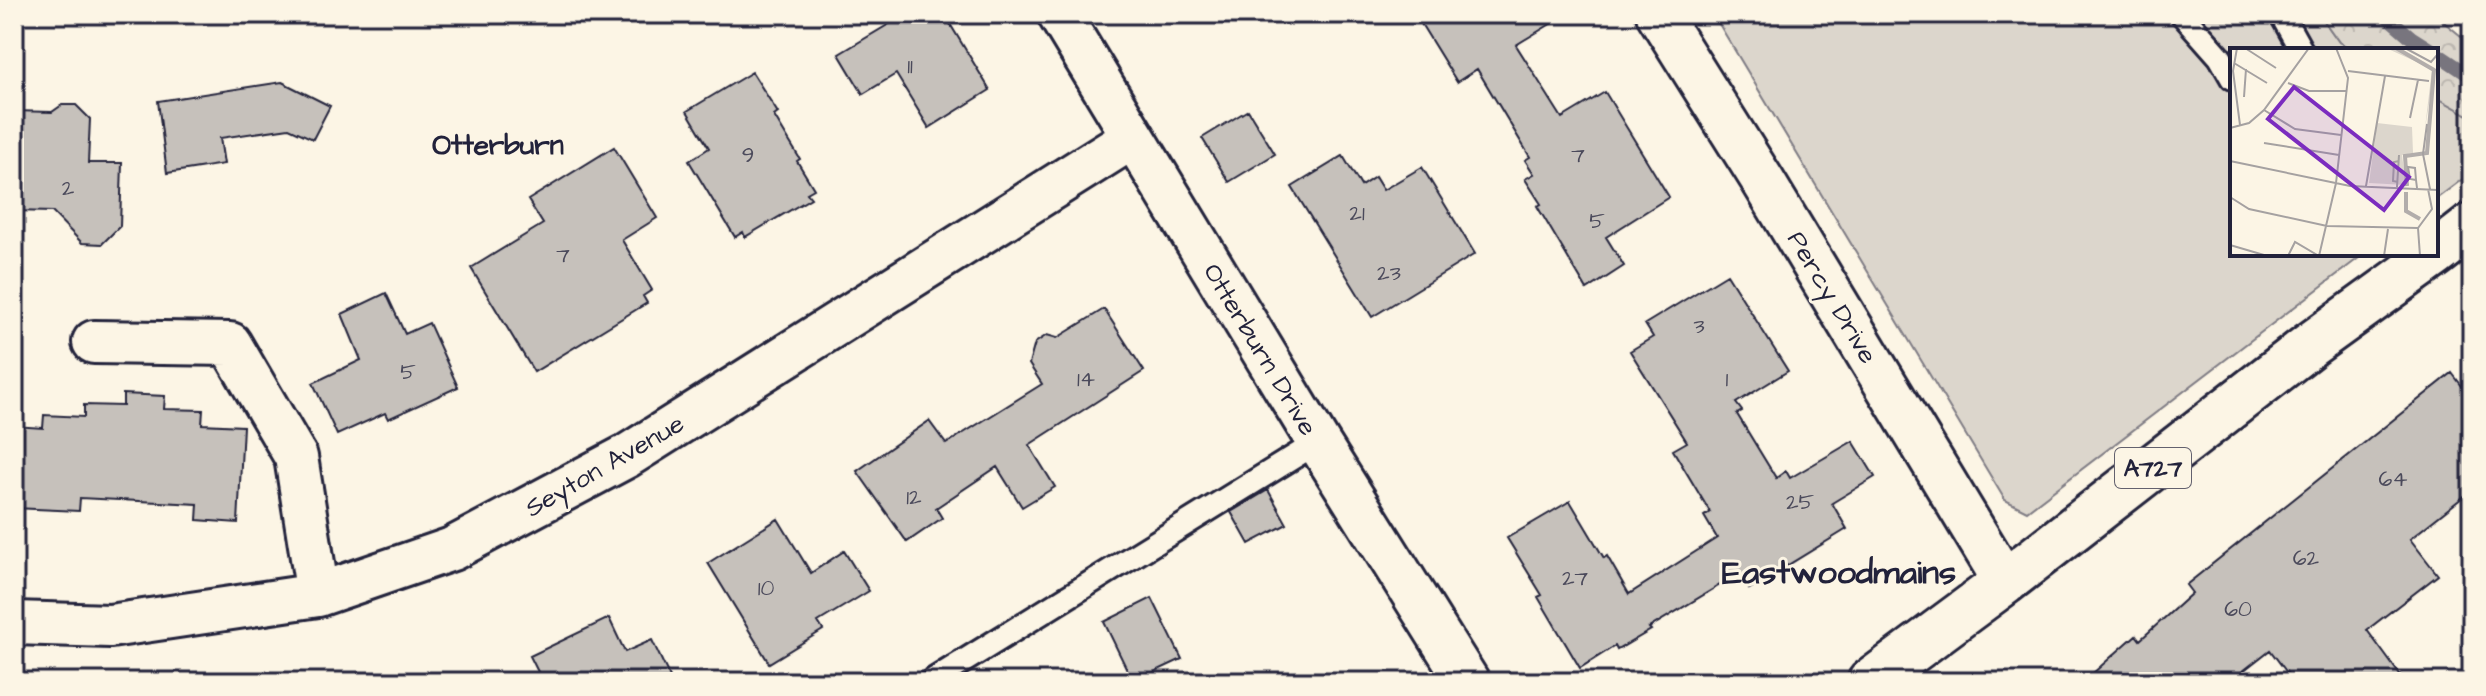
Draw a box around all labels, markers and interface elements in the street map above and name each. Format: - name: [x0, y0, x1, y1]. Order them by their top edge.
- inset map: [2230, 48, 2438, 256]
- house number: 11: [907, 51, 913, 82]
- district label: Otterburn: [432, 126, 564, 165]
- house number: 9: [742, 140, 754, 171]
- house number: 7: [1571, 140, 1585, 171]
- house number: 2: [62, 173, 75, 204]
- house number: 21: [1349, 198, 1365, 229]
- house number: 5: [1589, 206, 1605, 237]
- street label: Percy Drive: [1777, 224, 1886, 372]
- house number: 7: [556, 240, 570, 271]
- street label: Otterburn Drive: [1194, 257, 1326, 442]
- house number: 23: [1377, 258, 1401, 289]
- house number: 3: [1693, 311, 1705, 342]
- house number: 5: [400, 357, 416, 388]
- house number: 14: [1077, 364, 1095, 395]
- house number: 1: [1726, 364, 1729, 395]
- street label: Seyton Avenue: [518, 406, 692, 528]
- road number: A727: [2115, 448, 2191, 488]
- house number: 64: [2379, 464, 2407, 495]
- house number: 12: [906, 482, 922, 513]
- house number: 25: [1786, 487, 1815, 518]
- house number: 62: [2293, 543, 2320, 574]
- district label: Eastwoodmains: [1722, 549, 1956, 597]
- house number: 27: [1562, 563, 1589, 594]
- house number: 10: [758, 573, 774, 604]
- house number: 60: [2224, 594, 2252, 625]

